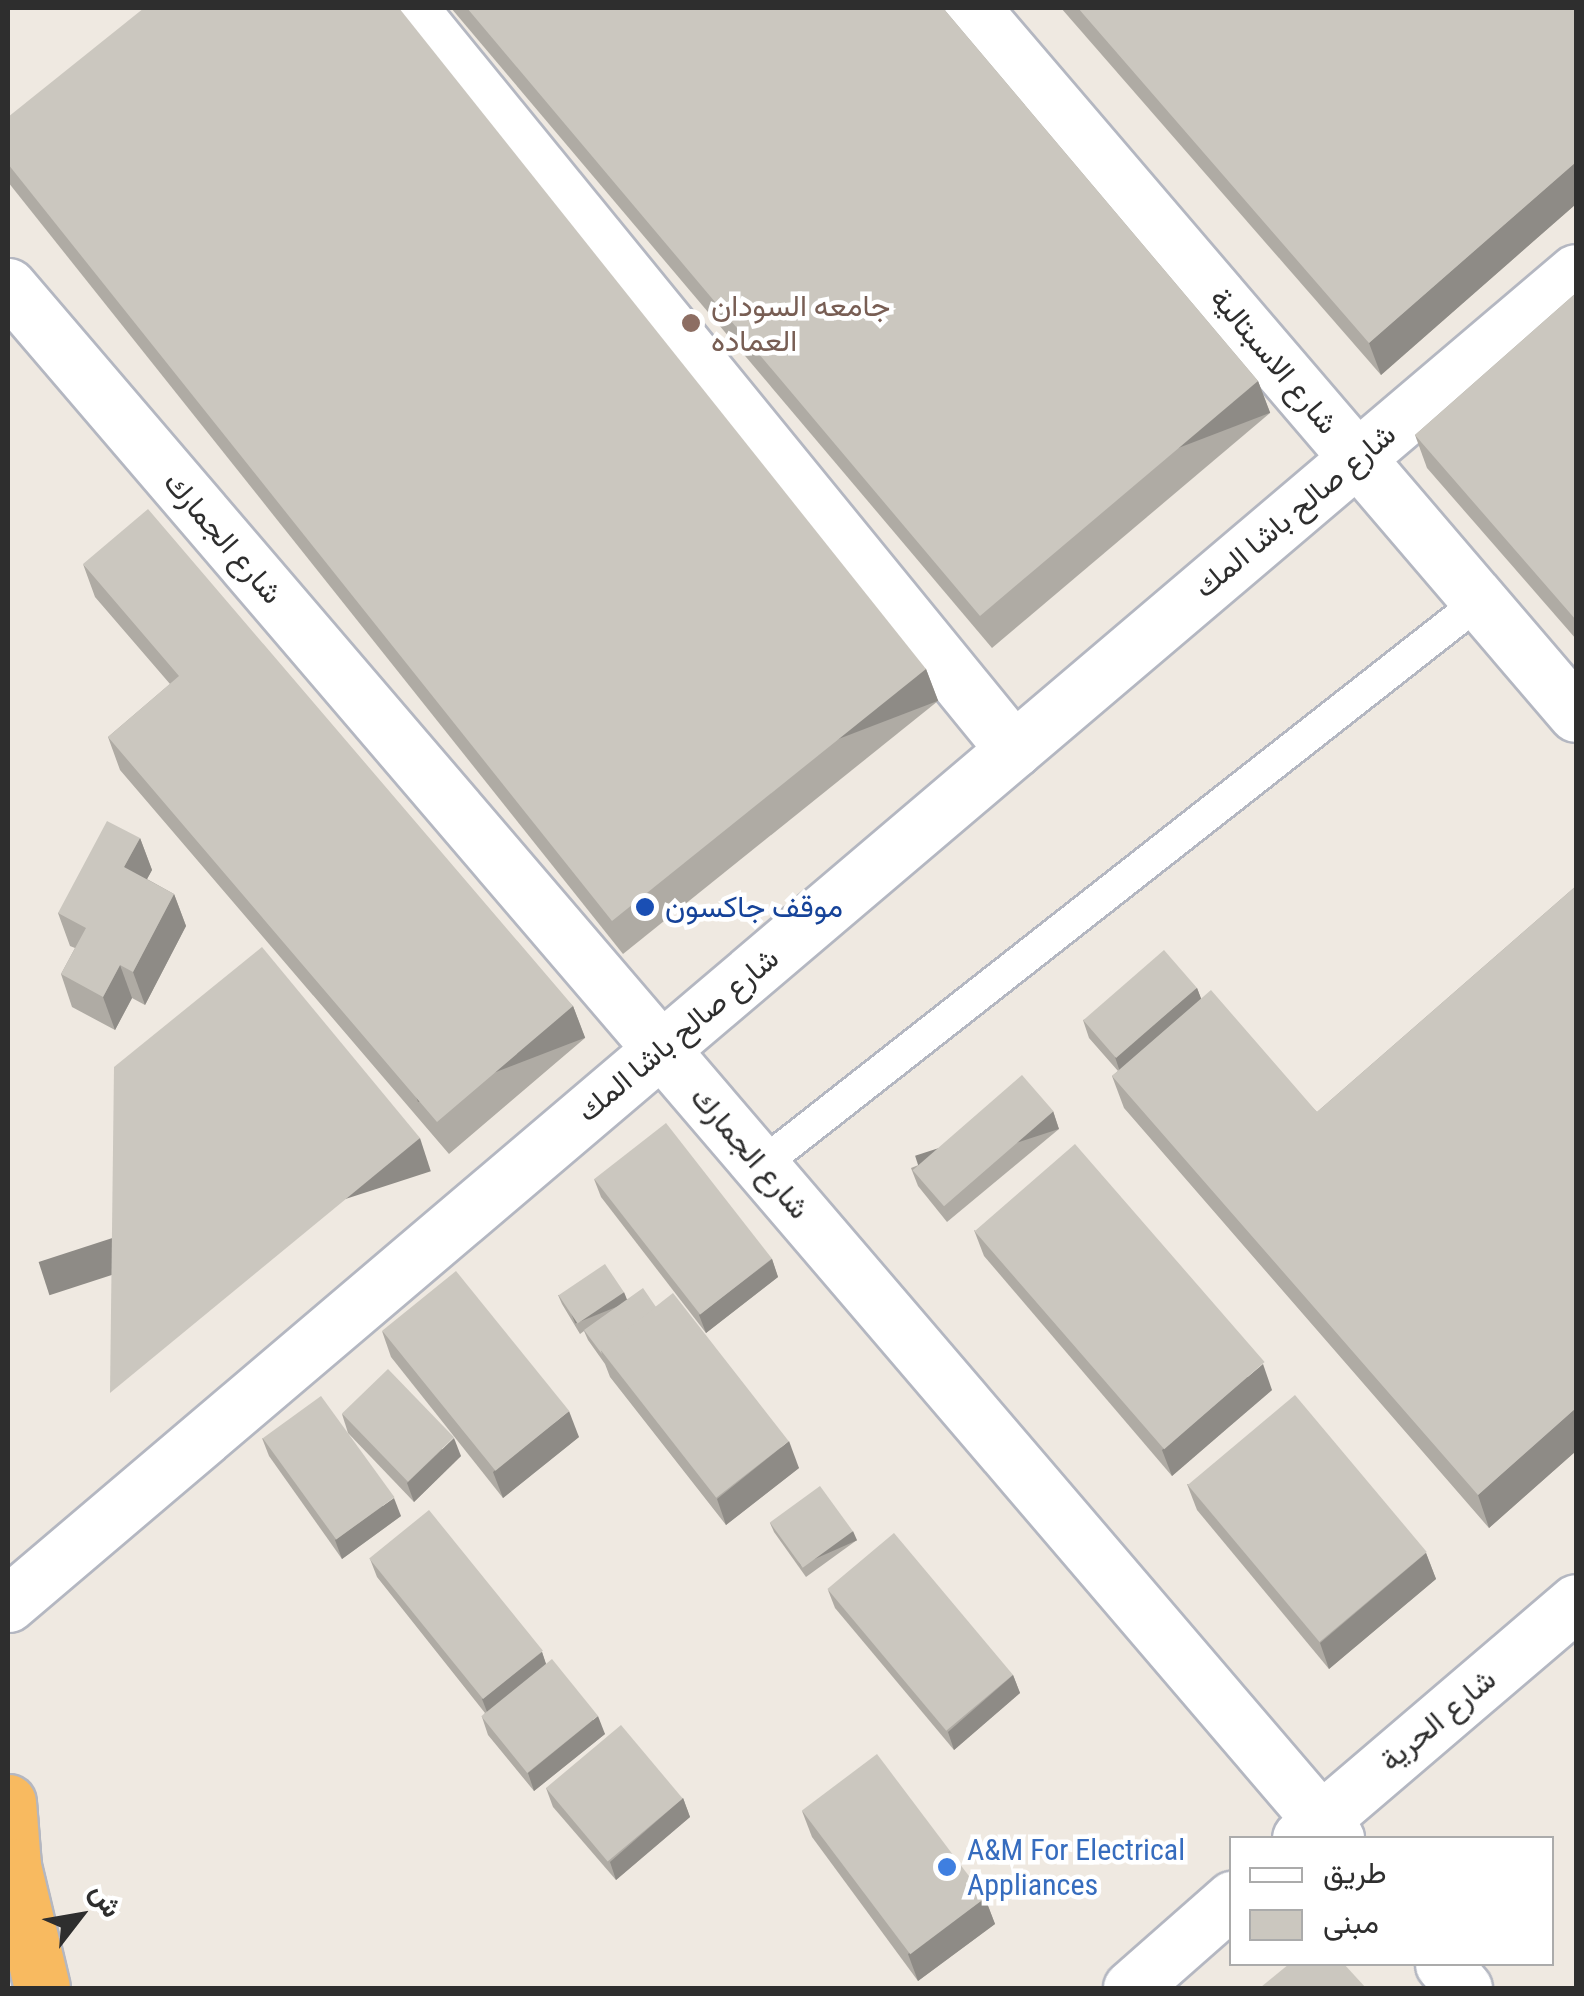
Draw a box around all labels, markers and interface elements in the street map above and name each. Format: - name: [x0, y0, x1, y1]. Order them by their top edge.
- street label: شارع الاسبتالية: [1202, 281, 1346, 441]
- place label: جامعه السودان العماده: [711, 288, 890, 358]
- marker: جامعه السودان العماده: [680, 312, 702, 334]
- street label: شارع صالح باشا المك: [1187, 416, 1403, 606]
- street label: شارع الجمارك: [156, 465, 290, 611]
- place label: موقف جاكسون: [665, 889, 843, 925]
- marker: موقف جاكسون: [634, 896, 656, 918]
- street label: شارع صالح باشا المك: [570, 940, 786, 1130]
- street label: شارع الجمارك: [683, 1080, 817, 1226]
- street label: شارع الحرية: [1373, 1661, 1503, 1779]
- place label: A&M For Electrical Appliances: [967, 1832, 1185, 1902]
- legend: [1229, 1836, 1554, 1966]
- text: طريق: [1323, 1855, 1387, 1890]
- marker: A&M For Electrical Appliances: [936, 1856, 958, 1878]
- north arrow: [30, 1866, 130, 1966]
- text: ش: [83, 1877, 129, 1923]
- text: مبنى: [1323, 1905, 1379, 1940]

